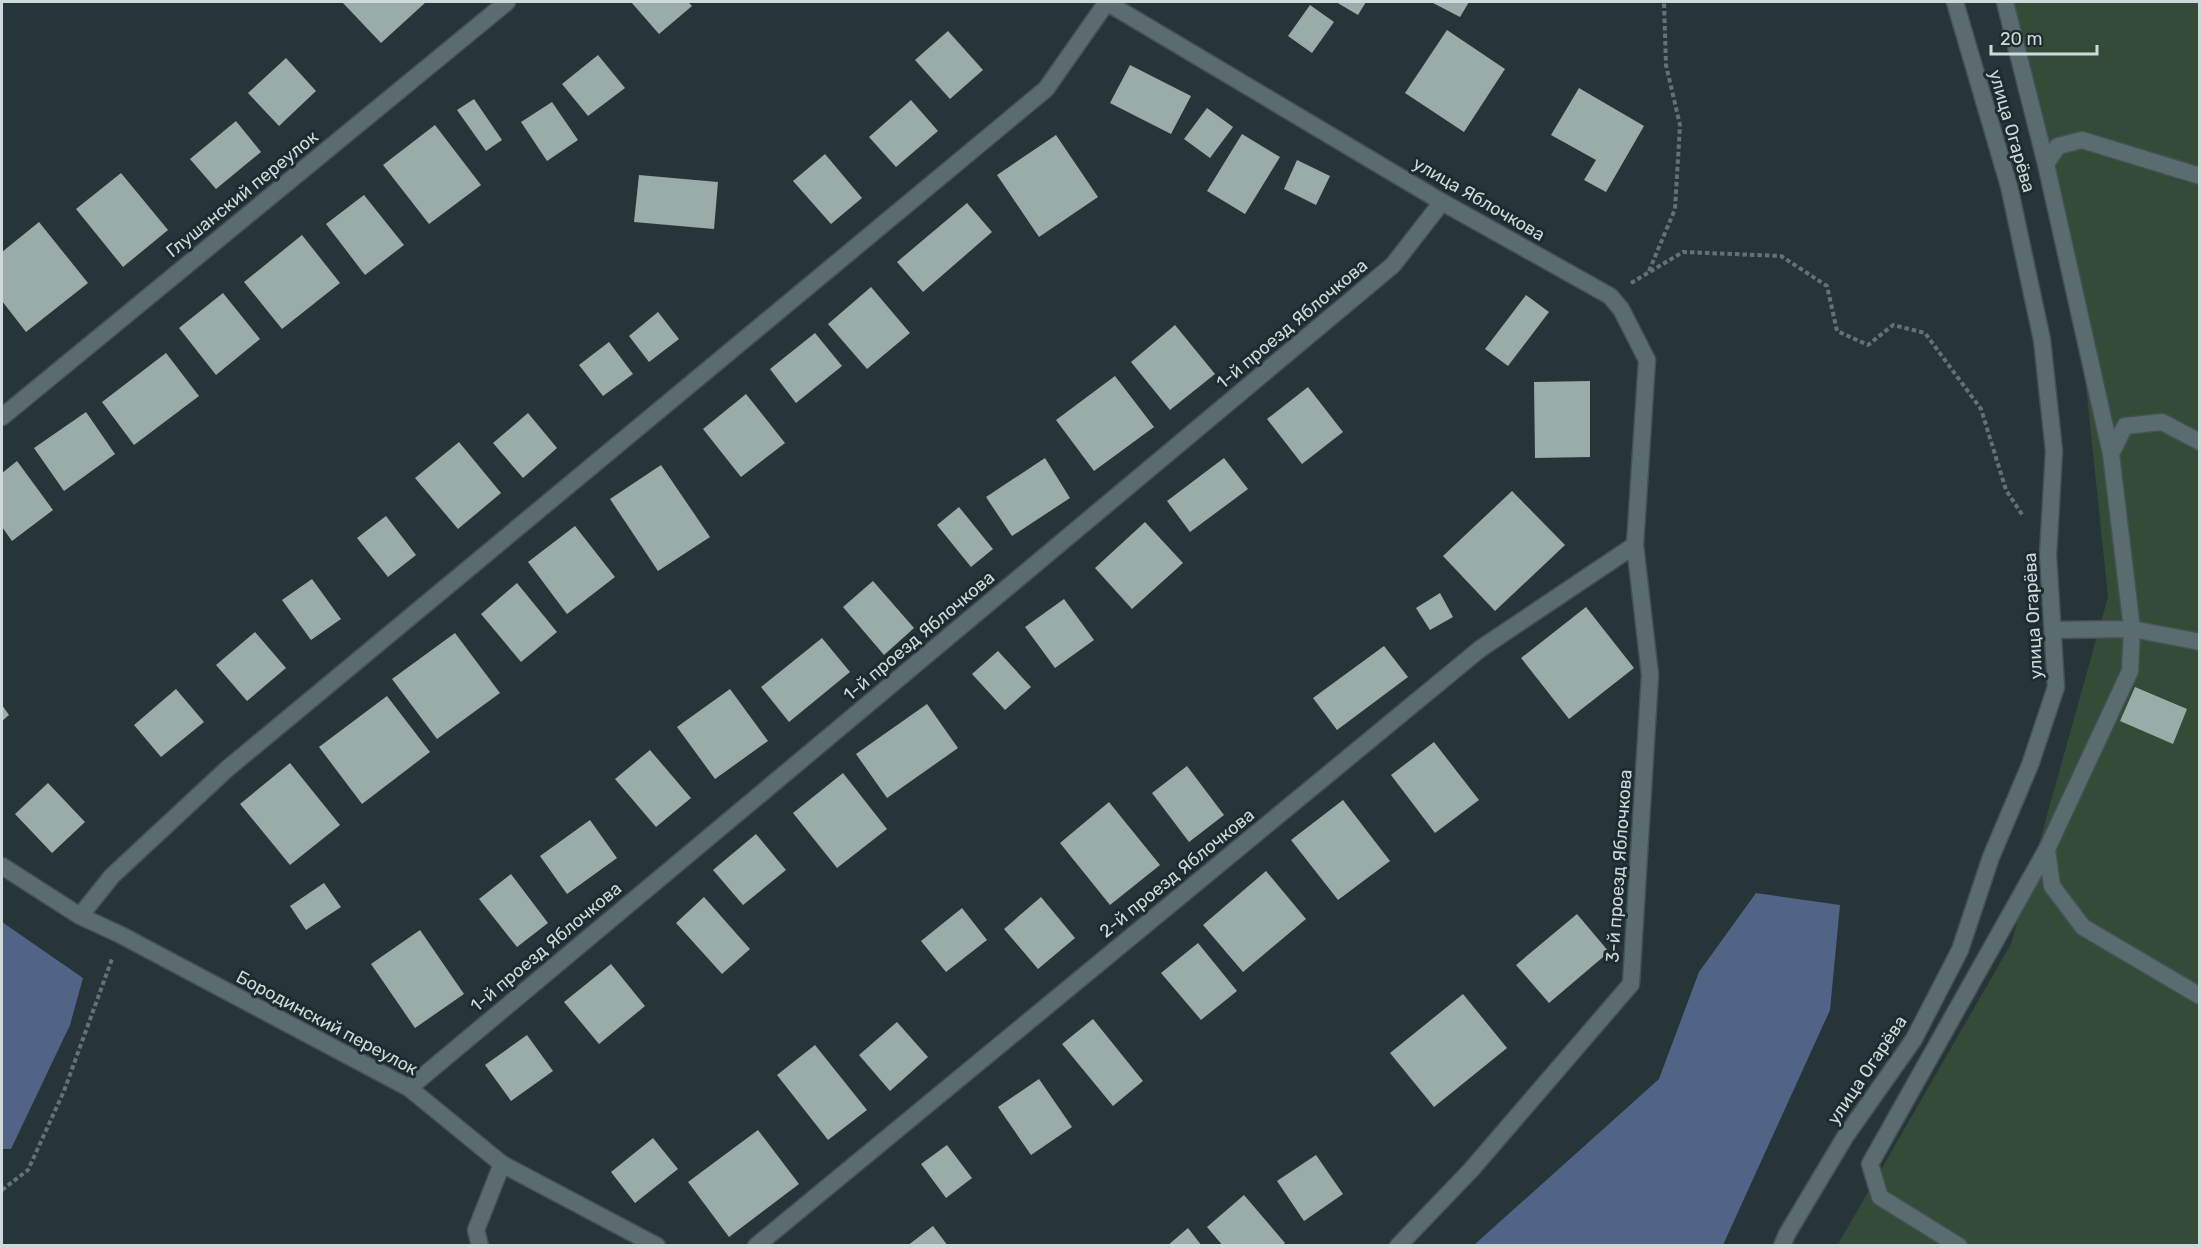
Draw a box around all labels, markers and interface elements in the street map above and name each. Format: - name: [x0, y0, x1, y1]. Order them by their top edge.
- scale bar: [1991, 18, 2098, 56]
- text: 20 m: [2000, 28, 2042, 50]
- street label: улица Огарёва: [1984, 67, 2040, 195]
- street label: Глушанский переулок: [161, 126, 323, 262]
- street label: улица Яблочкова: [1409, 152, 1549, 246]
- street label: 1-й проезд Яблочкова: [1212, 254, 1372, 394]
- street label: улица Огарёва: [2019, 552, 2047, 680]
- street label: 1-й проезд Яблочкова: [839, 566, 999, 706]
- street label: 3-й проезд Яблочкова: [1601, 769, 1637, 963]
- street label: 2-й проезд Яблочкова: [1095, 804, 1259, 942]
- street label: 1-й проезд Яблочкова: [466, 877, 626, 1017]
- street label: Бородинский переулок: [232, 966, 422, 1080]
- street label: улица Огарёва: [1822, 1011, 1912, 1129]

